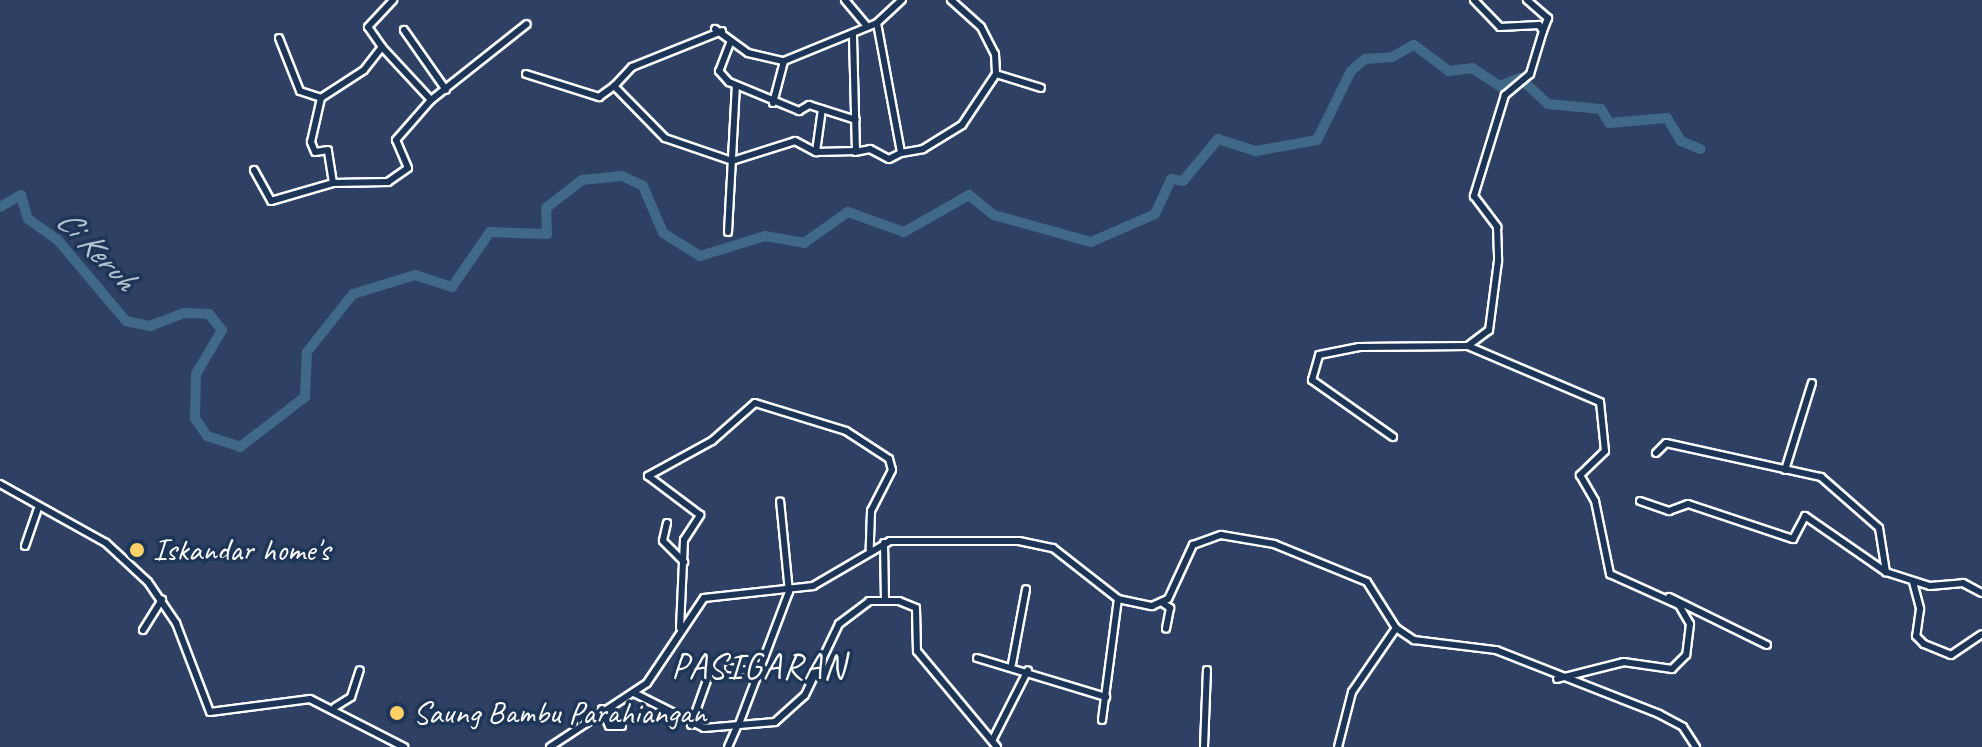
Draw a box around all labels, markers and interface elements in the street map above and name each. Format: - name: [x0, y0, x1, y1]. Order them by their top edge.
- water label: Ci Keruh: [48, 200, 146, 298]
- place label: Iskandar home's: [153, 531, 332, 569]
- marker: Iskandar home's: [128, 541, 146, 559]
- district label: PASIGARAN: [672, 645, 846, 689]
- place label: Saung Bambu Parahiangan: [413, 694, 709, 732]
- marker: Saung Bambu Parahiangan: [388, 704, 406, 722]

